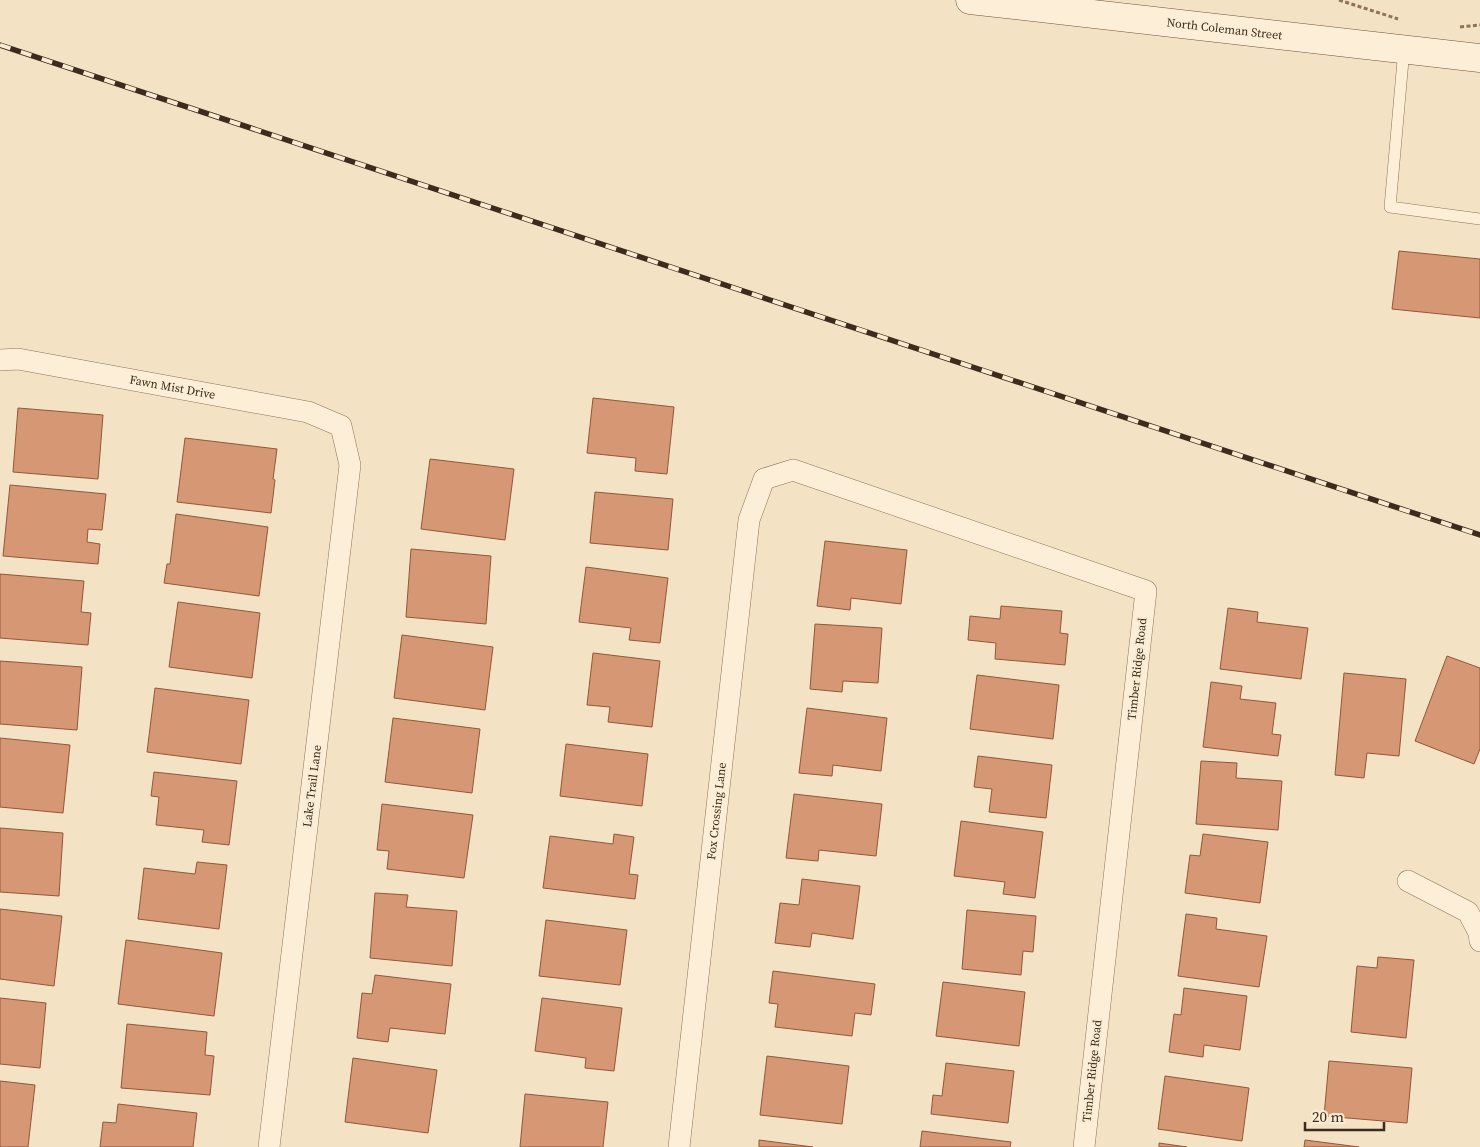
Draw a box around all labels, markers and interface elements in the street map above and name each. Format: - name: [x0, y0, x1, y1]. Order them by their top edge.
- street label: North Coleman Street: [1166, 14, 1283, 43]
- street label: Fawn Mist Drive: [128, 372, 217, 403]
- street label: Timber Ridge Road: [1124, 617, 1150, 721]
- street label: Lake Trail Lane: [299, 744, 325, 828]
- street label: Fox Crossing Lane: [703, 761, 730, 861]
- street label: Timber Ridge Road: [1079, 1019, 1105, 1123]
- scale bar: [1305, 1100, 1384, 1132]
- text: 20 m: [1312, 1106, 1344, 1127]

